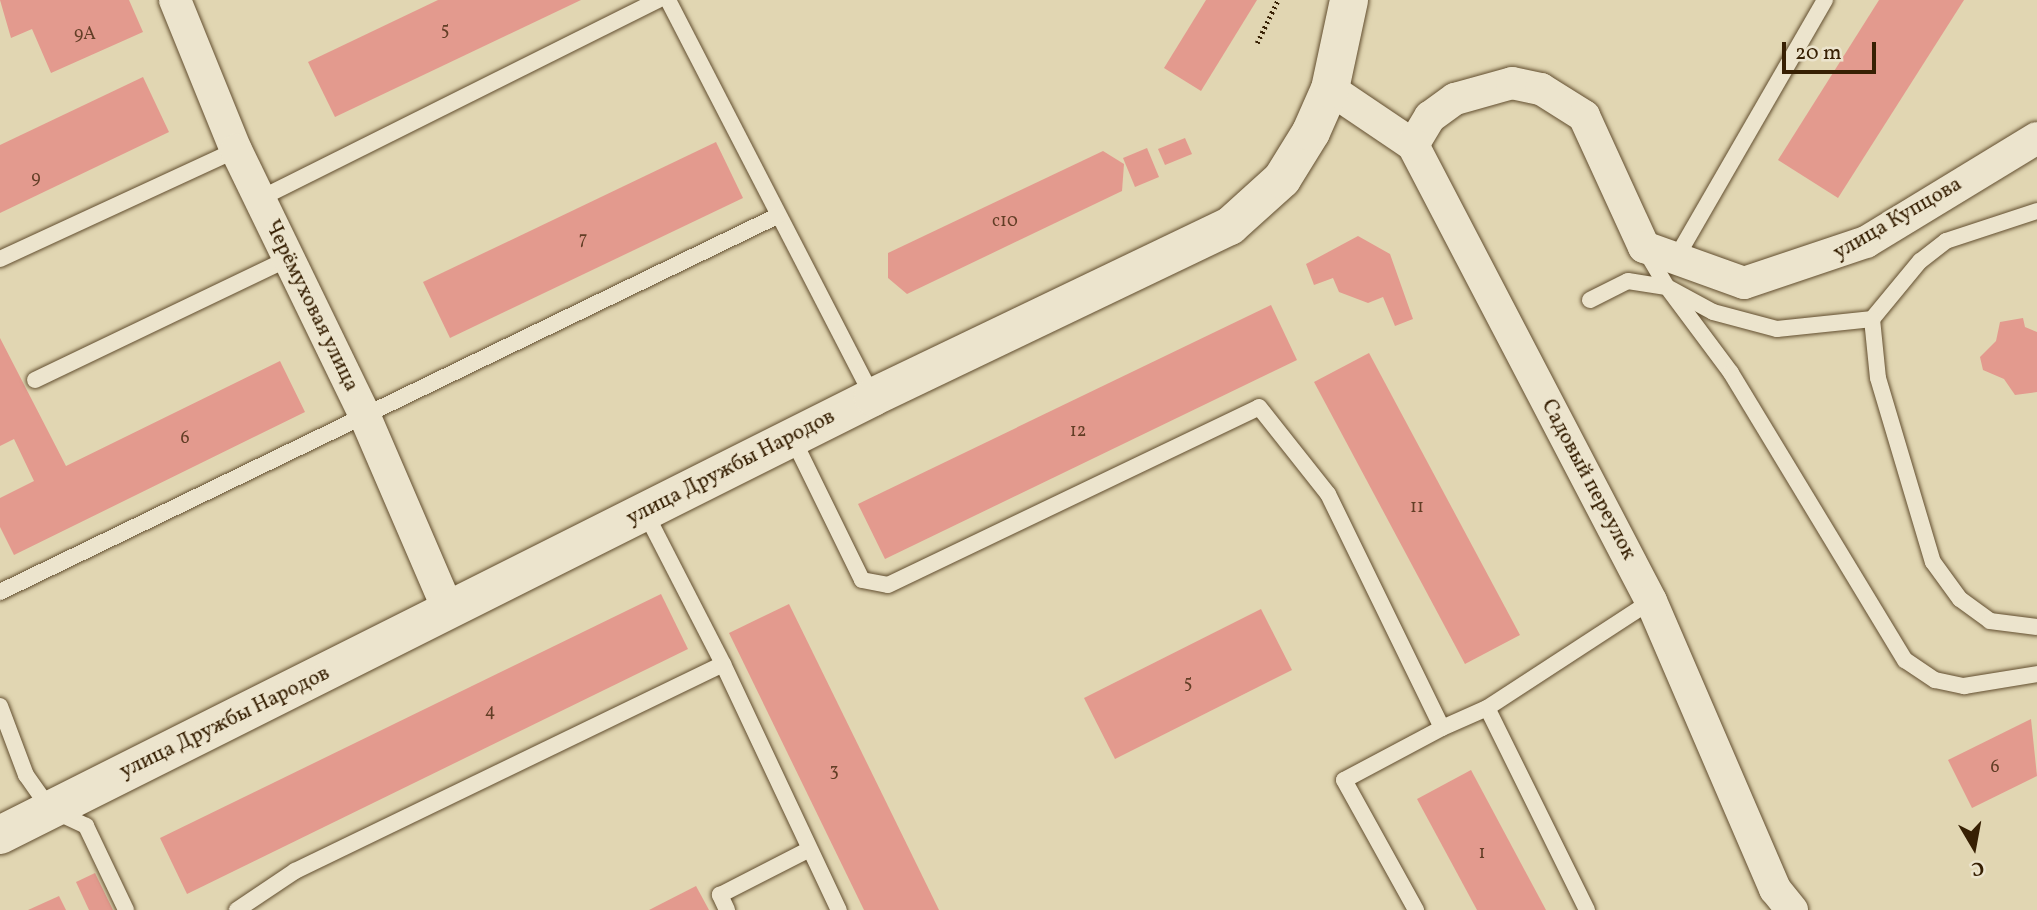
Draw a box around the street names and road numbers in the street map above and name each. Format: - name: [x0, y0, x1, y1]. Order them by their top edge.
- street label: улица Купцова: [1829, 172, 1967, 266]
- street label: Черёмуховая улица: [258, 216, 364, 396]
- street label: Садовый переулок: [1535, 395, 1641, 565]
- street label: улица Дружбы Народов: [623, 404, 839, 532]
- street label: улица Дружбы Народов: [116, 661, 334, 785]

